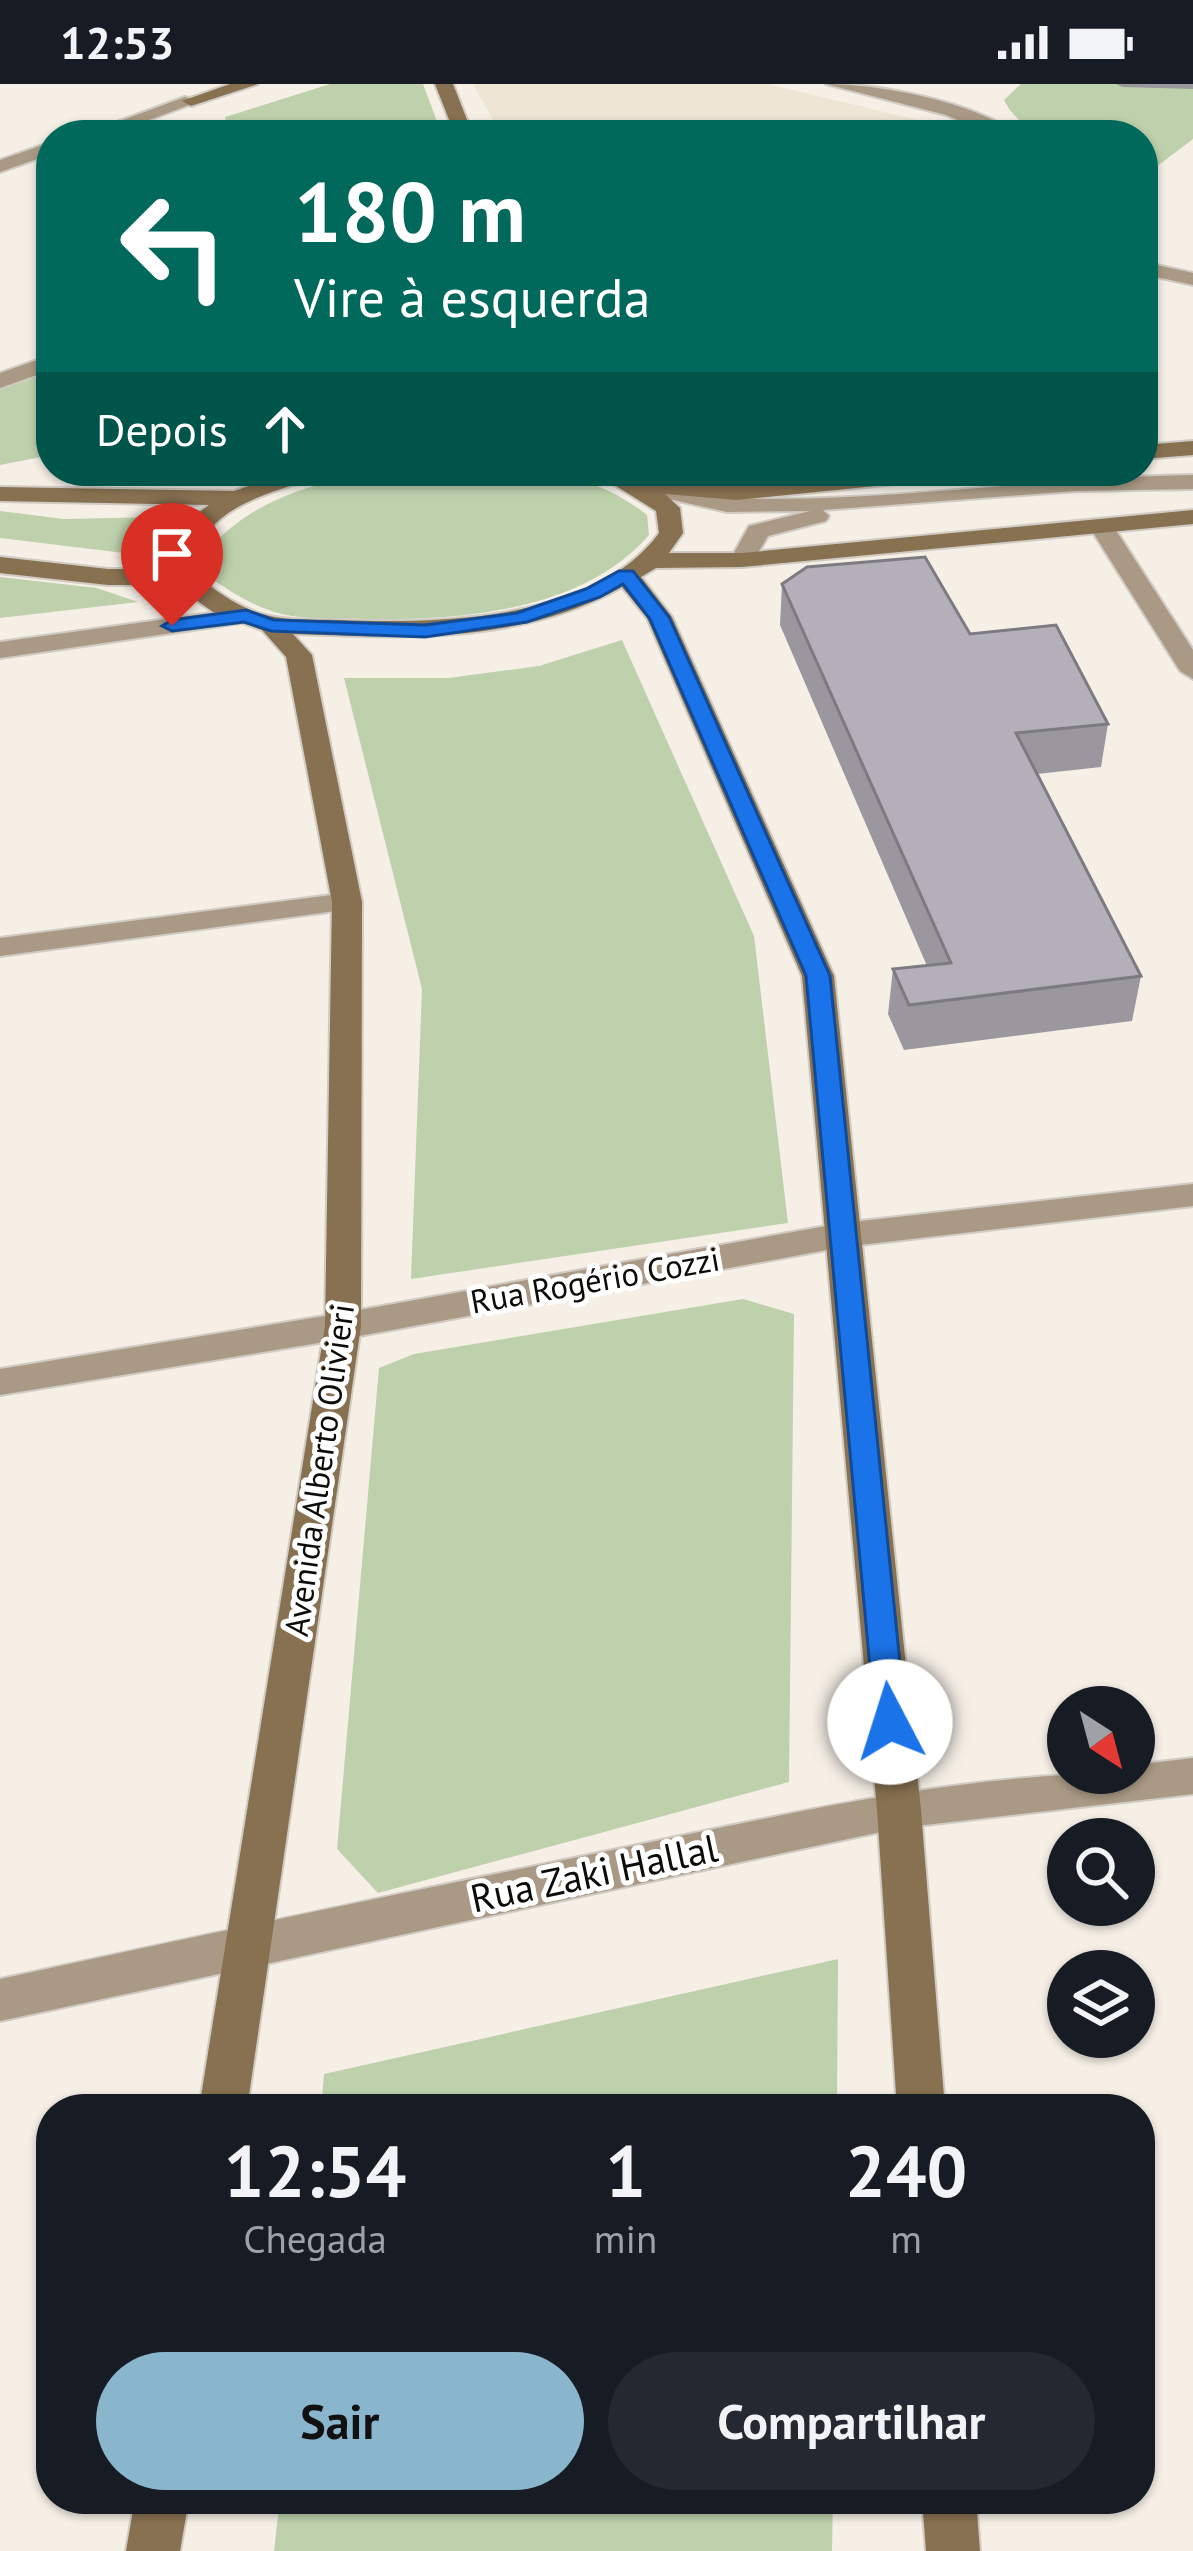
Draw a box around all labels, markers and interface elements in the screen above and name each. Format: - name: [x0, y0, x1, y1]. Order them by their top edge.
- text: 12:53: [60, 13, 174, 71]
- text: 180 m: [294, 156, 526, 265]
- icon: left: [96, 168, 252, 324]
- text: Vire à esquerda: [294, 262, 650, 332]
- icon: ahead: [252, 396, 318, 462]
- text: Depois: [96, 400, 228, 458]
- pin: [121, 503, 223, 626]
- icon: arrive: [139, 521, 205, 587]
- street label: Rua Rogério Cozzi: [467, 1236, 723, 1323]
- street label: Avenida Alberto Olivieri: [274, 1301, 363, 1639]
- position arrow: [827, 1659, 953, 1785]
- north arrow: [1047, 1686, 1155, 1794]
- map controls: [1047, 1686, 1155, 2058]
- button: search: [1047, 1818, 1155, 1926]
- street label: Rua Zaki Hallal: [466, 1821, 723, 1924]
- button: layers: [1047, 1950, 1155, 2058]
- text: 12:54: [224, 2124, 406, 2217]
- text: 1: [605, 2124, 646, 2217]
- text: 240: [845, 2124, 967, 2217]
- text: Chegada: [243, 2213, 387, 2264]
- text: min: [594, 2213, 657, 2264]
- text: m: [890, 2213, 922, 2264]
- button: Sair: [96, 2352, 584, 2490]
- button: Compartilhar: [608, 2352, 1095, 2490]

